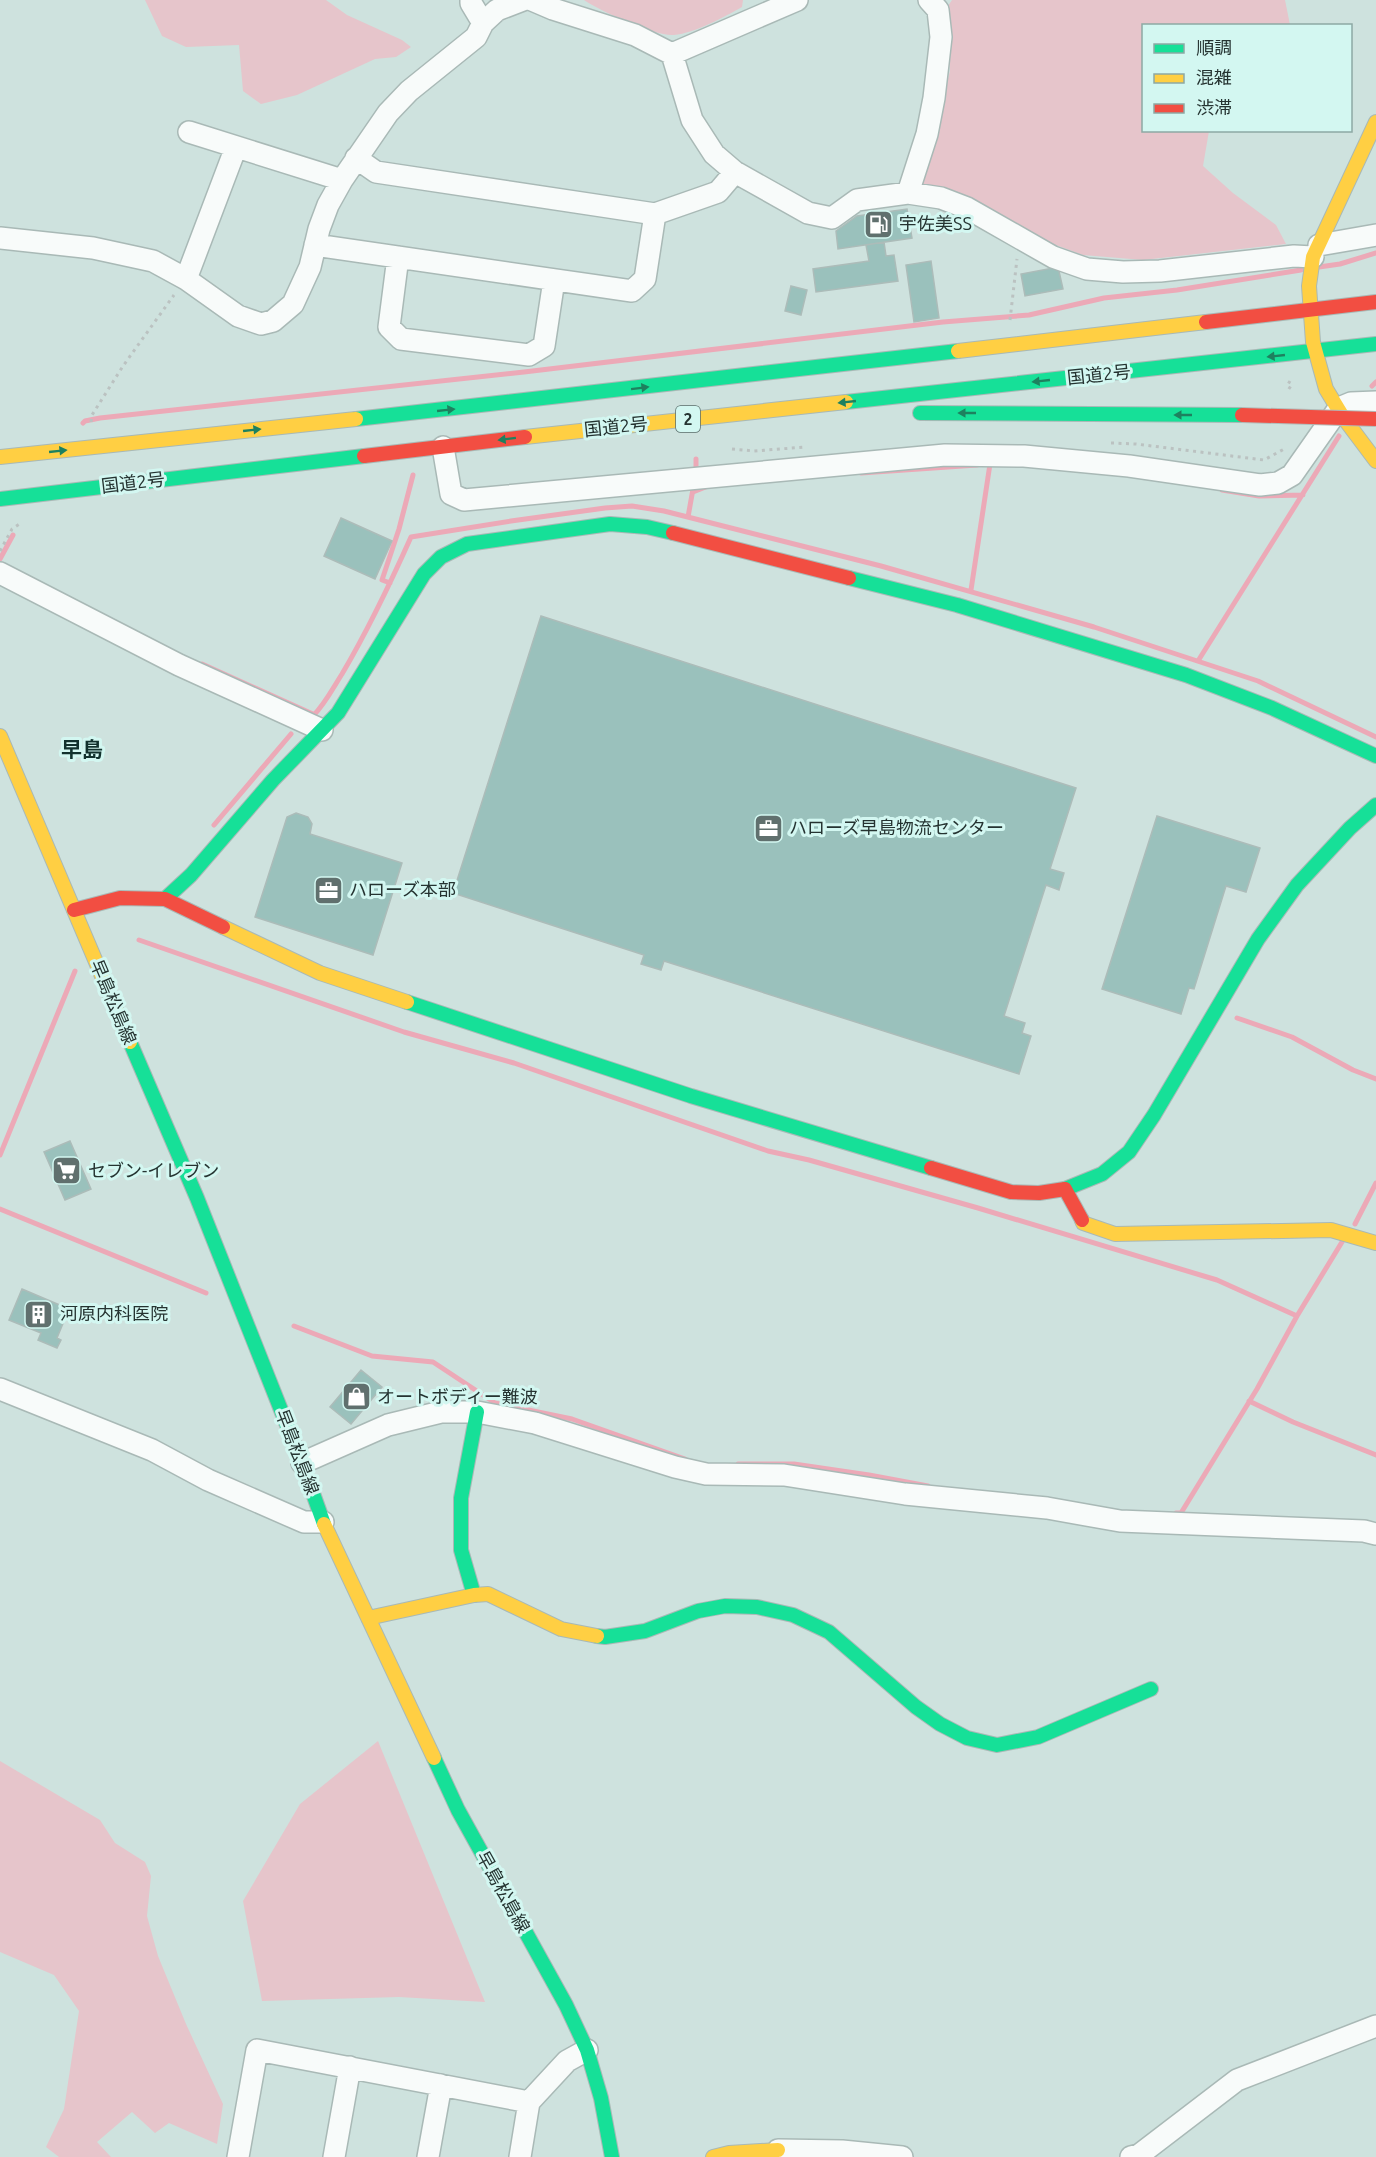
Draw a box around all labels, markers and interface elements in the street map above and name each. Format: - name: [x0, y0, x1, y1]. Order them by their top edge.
- legend: [1142, 24, 1352, 132]
- text: 順調: [1196, 37, 1232, 57]
- text: 混雑: [1196, 67, 1232, 87]
- text: 渋滞: [1196, 97, 1232, 117]
- fuel station icon: 宇佐美SS: [862, 208, 894, 240]
- place label: 宇佐美SS: [899, 213, 972, 233]
- one-way arrow: [1267, 351, 1286, 361]
- street label: 国道2号: [1066, 361, 1132, 387]
- one-way arrow: [1031, 376, 1050, 386]
- one-way arrow: [630, 383, 649, 393]
- one-way arrow: [837, 397, 856, 407]
- one-way arrow: [437, 405, 456, 414]
- road number: 2: [676, 406, 700, 432]
- one-way arrow: [958, 408, 977, 418]
- one-way arrow: [1174, 410, 1193, 420]
- street label: 国道2号: [583, 413, 649, 439]
- one-way arrow: [243, 425, 262, 435]
- one-way arrow: [497, 435, 516, 444]
- one-way arrow: [49, 446, 68, 456]
- street label: 国道2号: [100, 468, 166, 496]
- district label: 早島: [61, 737, 103, 761]
- office icon: ハローズ早島物流センター: [752, 812, 784, 844]
- place label: ハローズ早島物流センター: [789, 817, 1004, 837]
- office icon: ハローズ本部: [312, 874, 344, 906]
- place label: ハローズ本部: [349, 879, 456, 899]
- street label: 早島松島線: [87, 956, 141, 1047]
- supermarket icon: セブン-イレブン: [51, 1155, 83, 1187]
- place label: セブン-イレブン: [88, 1160, 219, 1180]
- building icon: 河原内科医院: [23, 1298, 55, 1330]
- place label: 河原内科医院: [60, 1303, 168, 1323]
- shop icon: オートボディー難波: [340, 1381, 372, 1413]
- place label: オートボディー難波: [377, 1386, 538, 1406]
- street label: 早島松島線: [272, 1406, 323, 1497]
- street label: 早島松島線: [473, 1847, 534, 1936]

